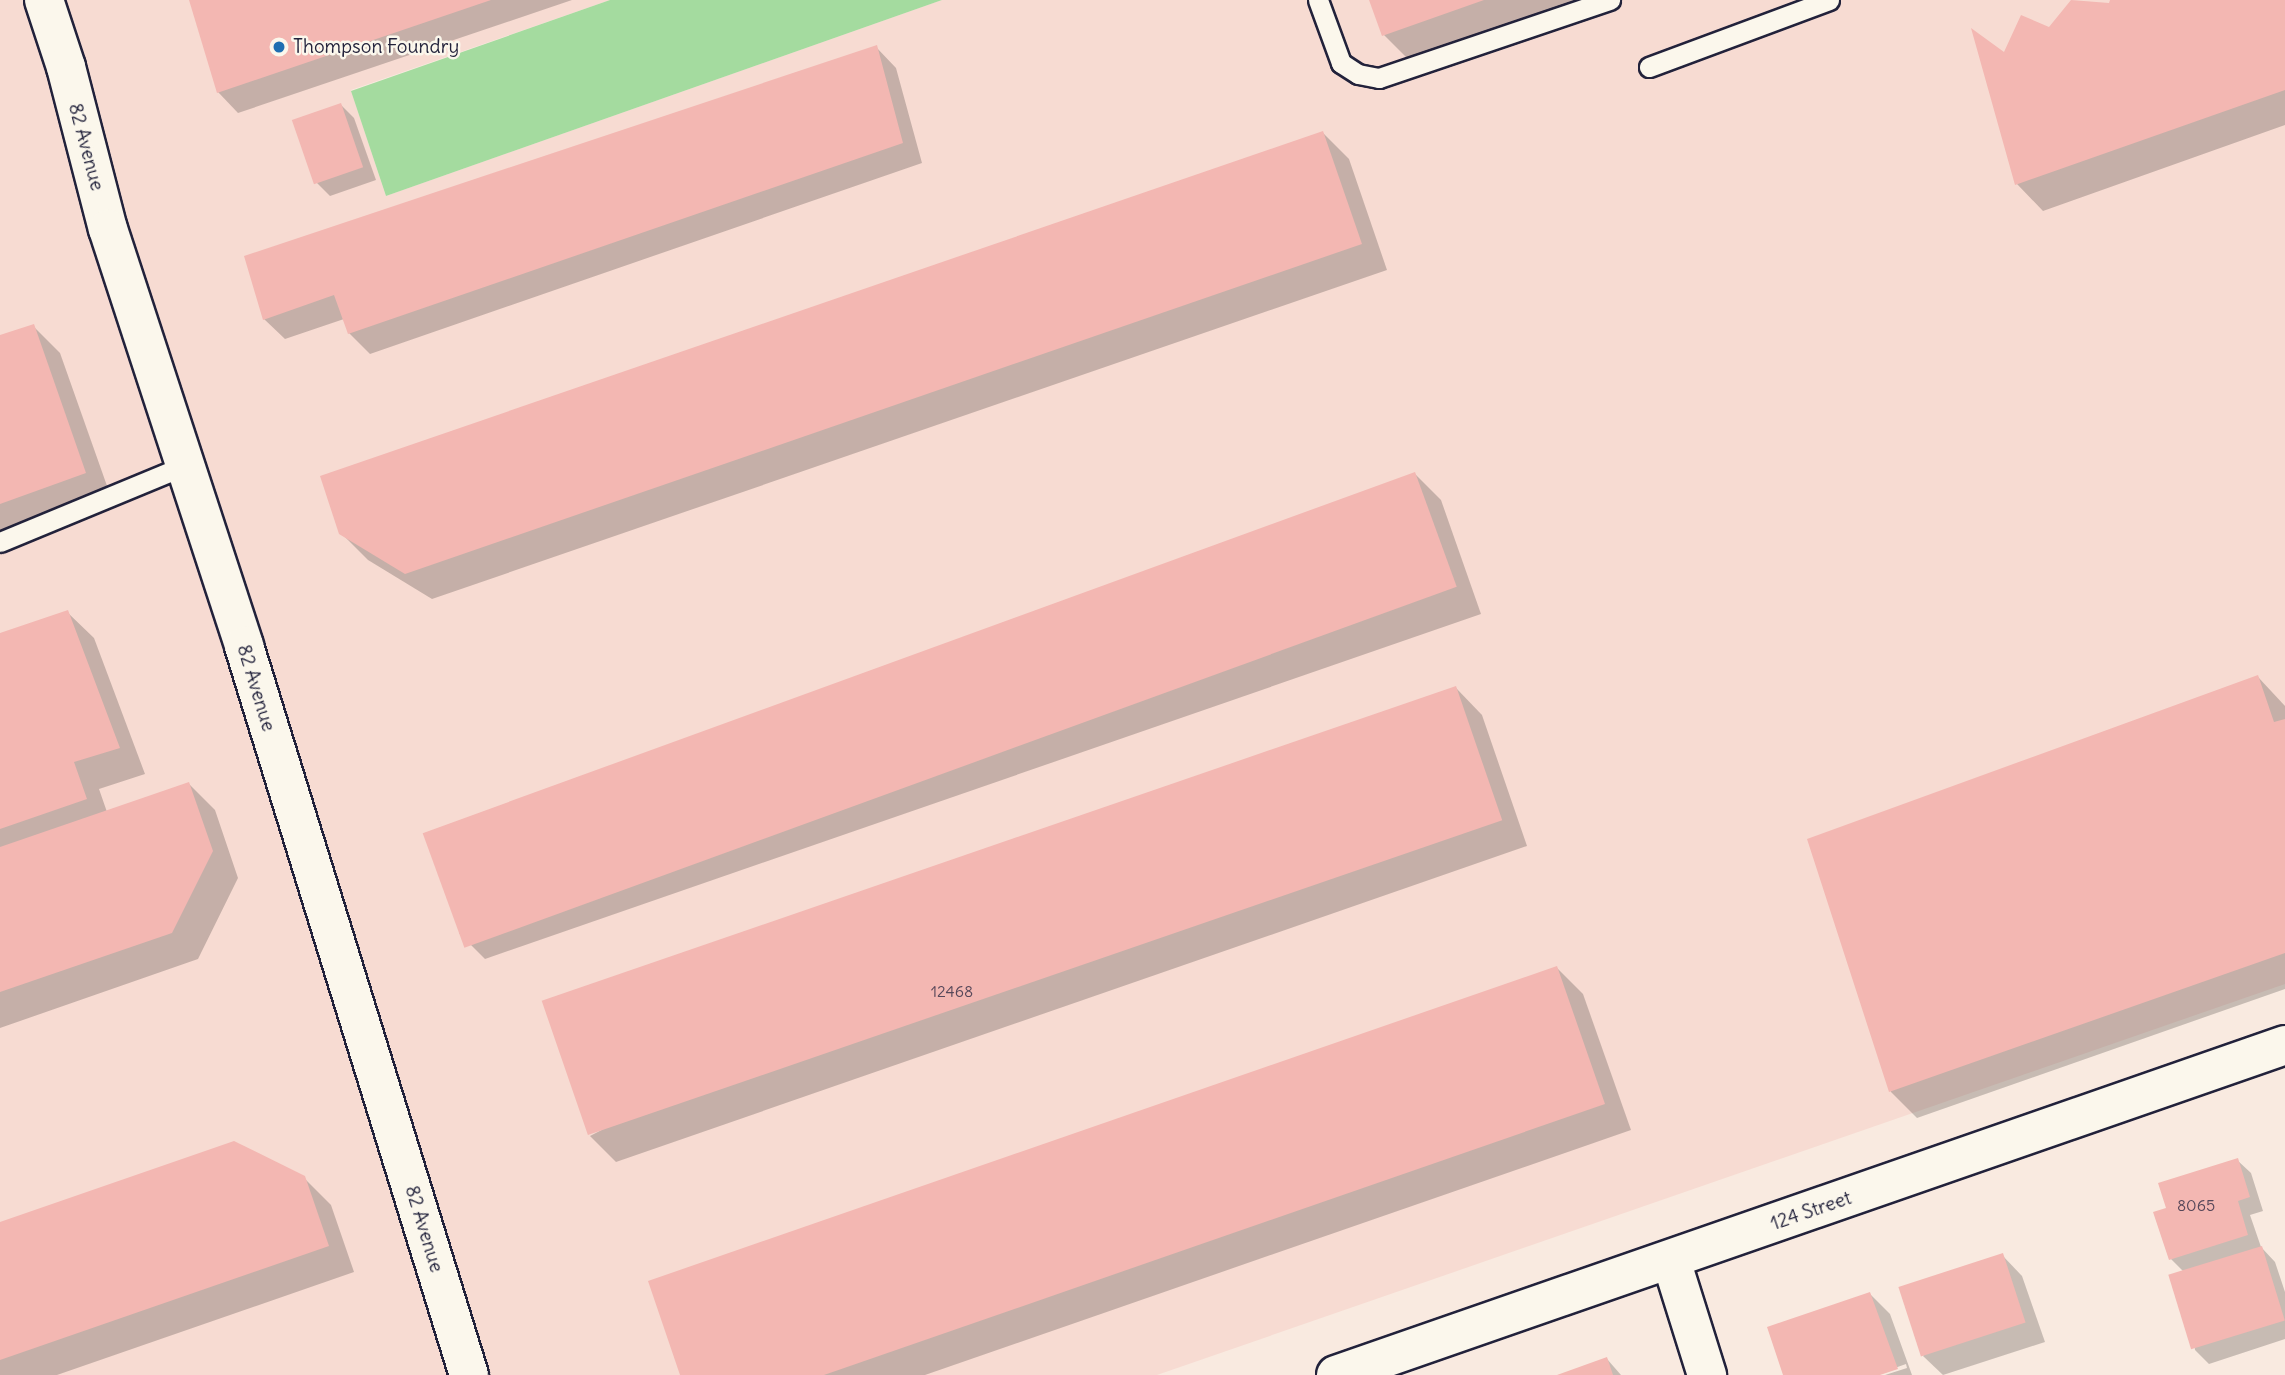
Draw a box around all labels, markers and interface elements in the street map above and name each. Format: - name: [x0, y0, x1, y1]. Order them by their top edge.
- place label: Thompson Foundry: [293, 36, 459, 58]
- marker: Thompson Foundry: [271, 39, 287, 55]
- street label: 82 Avenue: [63, 101, 109, 193]
- street label: 82 Avenue: [232, 642, 280, 734]
- house number: 12468: [931, 981, 973, 1001]
- street label: 82 Avenue: [400, 1183, 448, 1275]
- street label: 124 Street: [1768, 1187, 1854, 1235]
- house number: 8065: [2177, 1195, 2215, 1215]

